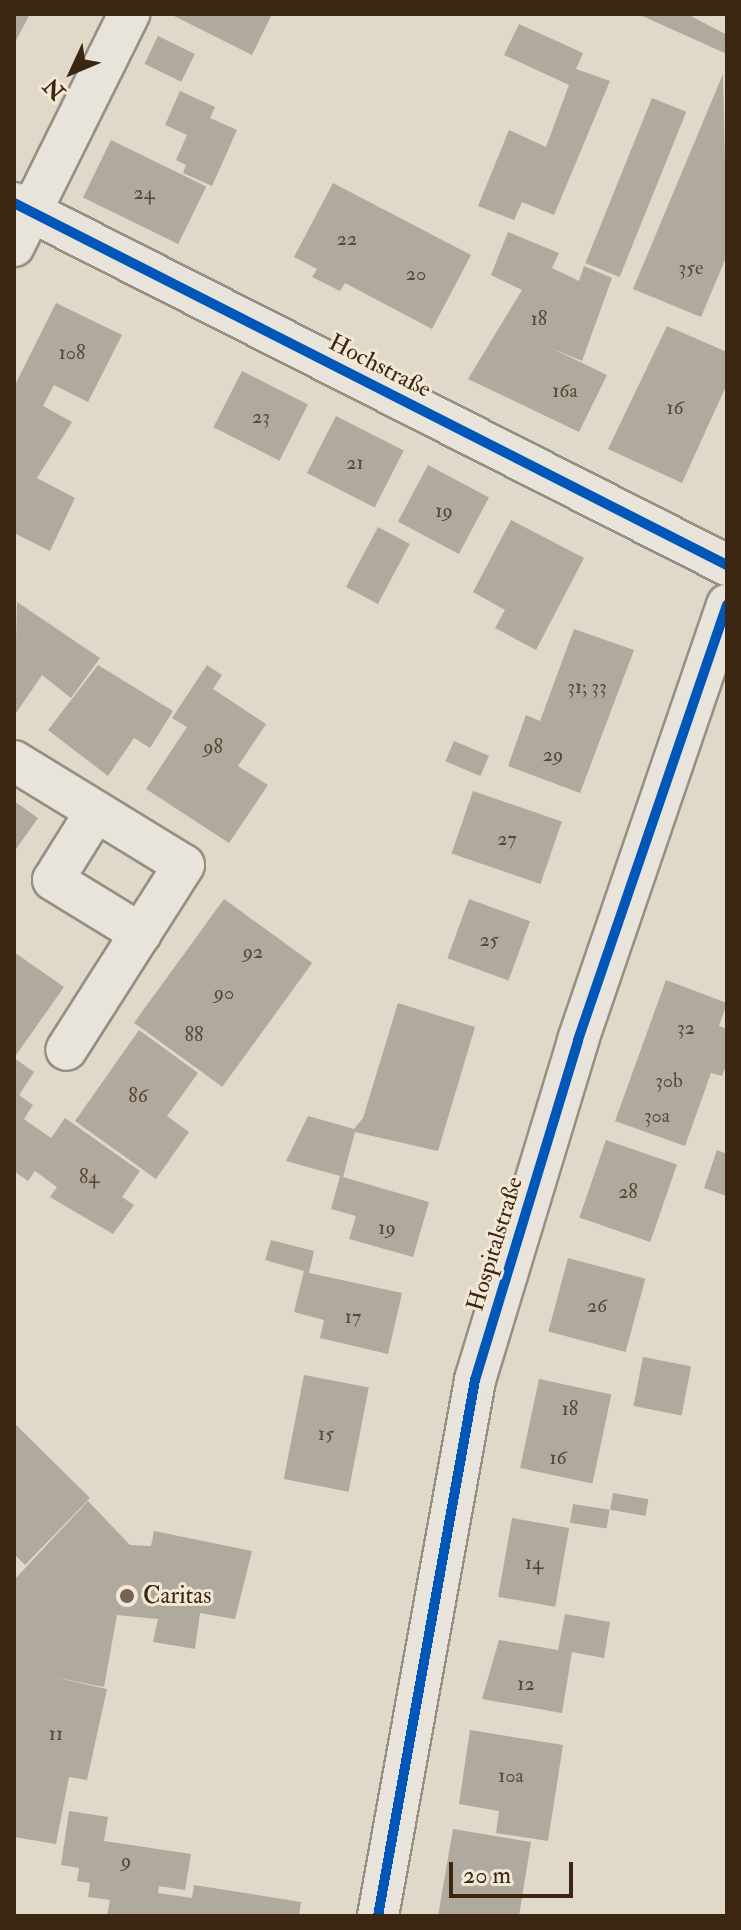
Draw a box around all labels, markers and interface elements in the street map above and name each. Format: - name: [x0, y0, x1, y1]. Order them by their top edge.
- north arrow: [32, 32, 112, 112]
- text: N: [38, 72, 72, 105]
- house number: 24: [134, 180, 154, 204]
- house number: 22: [337, 226, 357, 250]
- house number: 35e: [679, 255, 703, 279]
- house number: 20: [406, 261, 426, 285]
- house number: 18: [531, 306, 547, 330]
- street label: Hochstraße: [324, 328, 436, 404]
- house number: 108: [59, 340, 85, 364]
- house number: 16a: [552, 378, 578, 402]
- house number: 16: [666, 395, 684, 419]
- house number: 23: [252, 404, 270, 428]
- house number: 21: [346, 450, 364, 474]
- house number: 19: [435, 498, 453, 522]
- house number: 31; 33: [567, 674, 607, 698]
- house number: 98: [203, 734, 223, 758]
- house number: 29: [543, 742, 563, 766]
- house number: 27: [497, 826, 517, 850]
- house number: 25: [480, 927, 498, 951]
- house number: 92: [243, 939, 263, 963]
- house number: 90: [214, 980, 234, 1004]
- house number: 32: [677, 1015, 695, 1039]
- house number: 88: [185, 1022, 203, 1046]
- house number: 30b: [655, 1068, 683, 1092]
- house number: 86: [128, 1083, 148, 1107]
- house number: 30a: [644, 1103, 670, 1127]
- house number: 84: [79, 1164, 99, 1188]
- street label: Hospitalstraße: [461, 1173, 529, 1315]
- house number: 28: [618, 1179, 638, 1203]
- house number: 19: [378, 1215, 396, 1239]
- house number: 26: [587, 1293, 607, 1317]
- house number: 17: [345, 1304, 361, 1328]
- house number: 18: [562, 1396, 578, 1420]
- house number: 15: [318, 1421, 334, 1445]
- house number: 16: [549, 1445, 567, 1469]
- house number: 14: [525, 1550, 543, 1574]
- place label: Caritas: [143, 1582, 211, 1610]
- marker: Caritas: [118, 1587, 136, 1605]
- house number: 12: [517, 1671, 535, 1695]
- house number: 11: [49, 1721, 63, 1745]
- house number: 10a: [498, 1763, 524, 1787]
- scale bar: [453, 1846, 577, 1896]
- house number: 9: [121, 1848, 131, 1872]
- text: 20 m: [463, 1860, 511, 1891]

